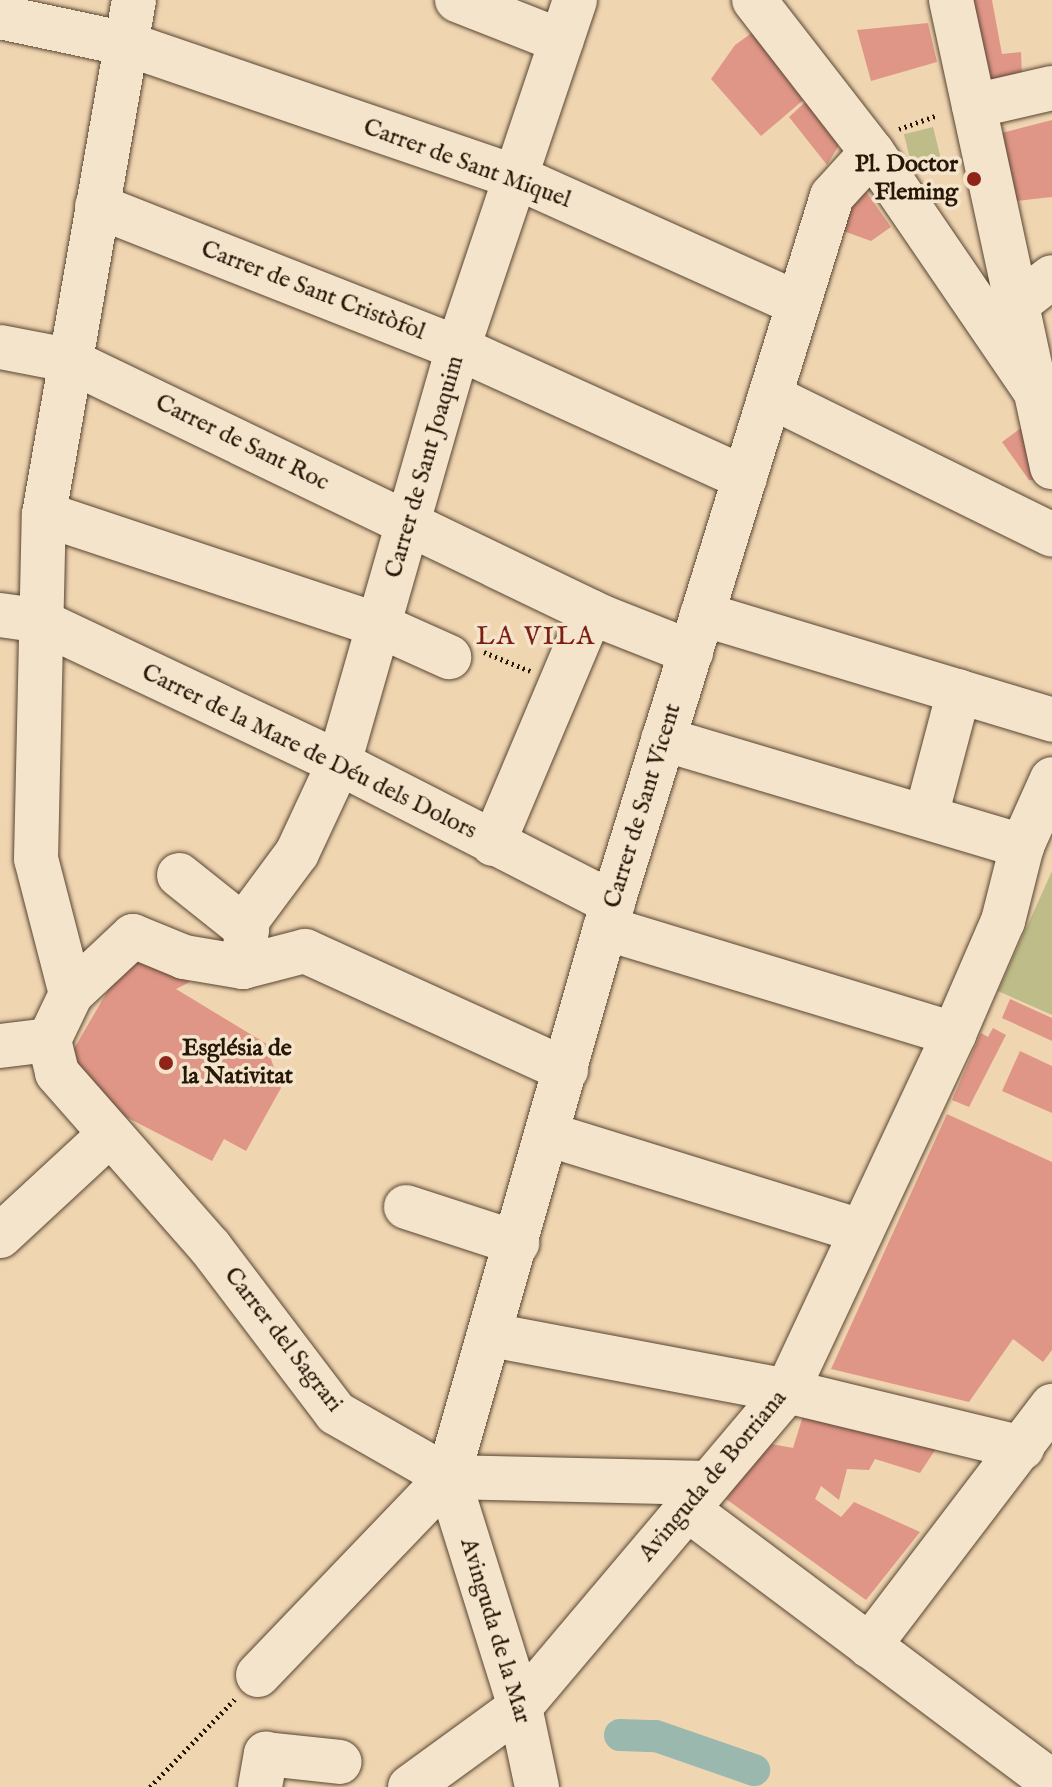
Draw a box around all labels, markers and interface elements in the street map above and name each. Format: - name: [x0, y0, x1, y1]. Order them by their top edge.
- street label: Carrer de Sant Miquel: [359, 113, 575, 215]
- place label: Pl. Doctor Fleming: [855, 151, 958, 207]
- marker: Pl. Doctor Fleming: [965, 170, 983, 188]
- street label: Carrer de Sant Cristòfol: [197, 235, 429, 347]
- street label: Carrer de Sant Joaquim: [379, 353, 471, 581]
- street label: Carrer de Sant Roc: [151, 389, 333, 497]
- district label: LA VILA: [476, 621, 596, 653]
- street label: Carrer de la Mare de Déu dels Dolors: [137, 658, 481, 846]
- street label: Carrer de Sant Vicent: [598, 700, 688, 912]
- place label: Església de la Nativitat: [182, 1035, 293, 1091]
- marker: Església de la Nativitat: [157, 1054, 175, 1072]
- street label: Carrer del Sagrari: [217, 1262, 349, 1418]
- street label: Avinguda de Borriana: [633, 1384, 793, 1568]
- street label: Avinguda de la Mar: [453, 1535, 537, 1727]

